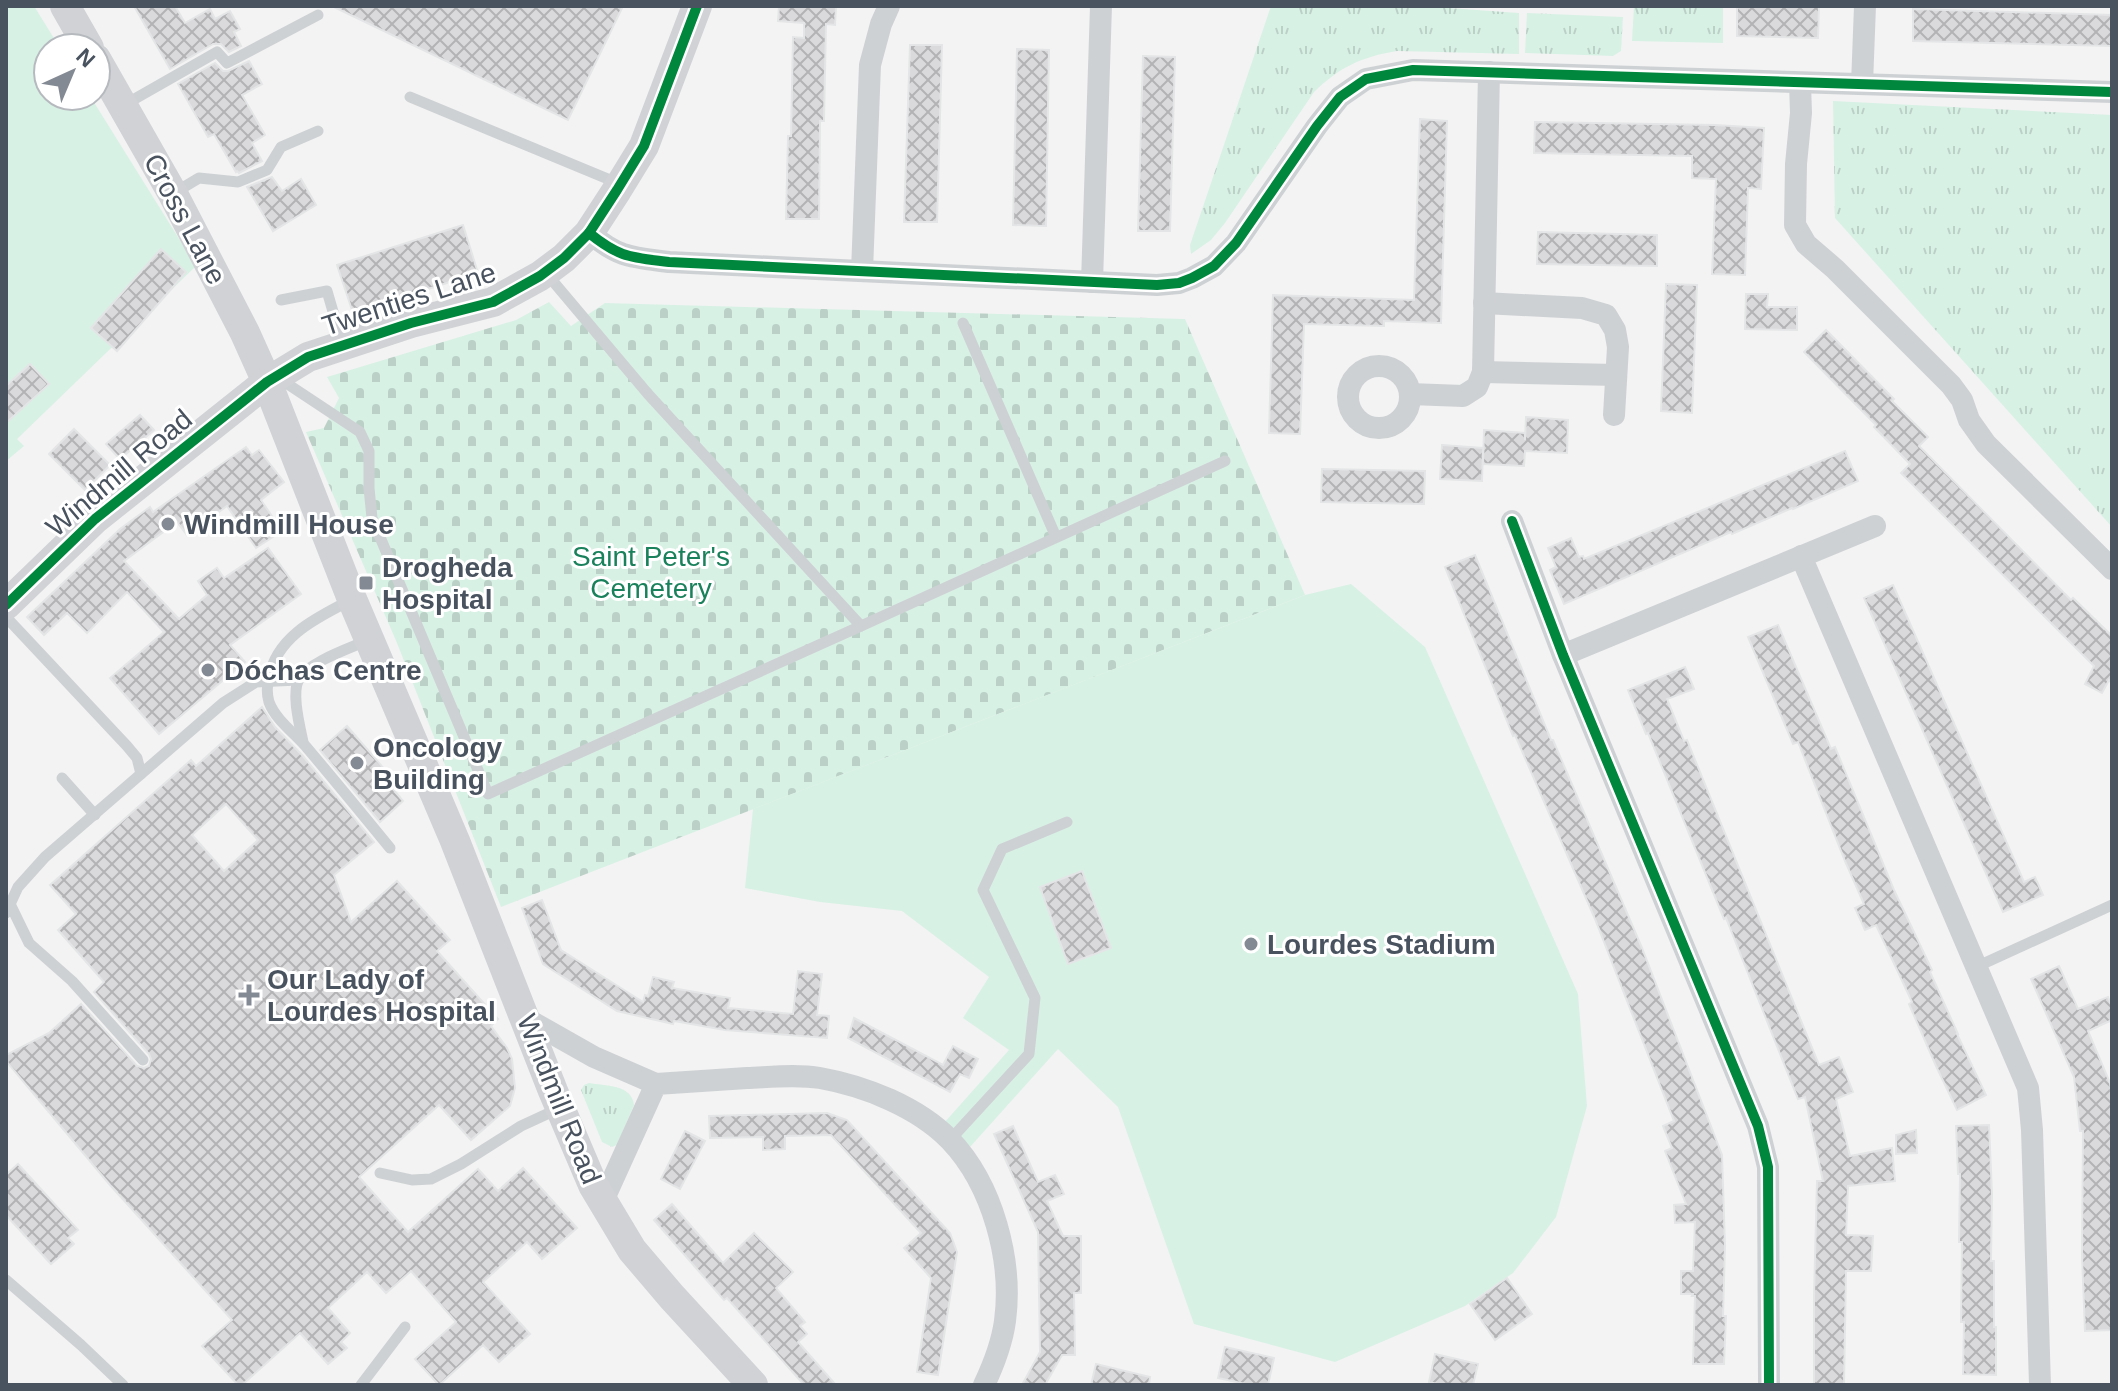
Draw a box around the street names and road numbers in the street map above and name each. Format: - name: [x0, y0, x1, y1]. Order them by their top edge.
- street label: Cross Lane: [138, 149, 232, 289]
- street label: Twenties Lane: [318, 256, 500, 342]
- street label: Windmill Road: [40, 403, 198, 543]
- street label: Windmill Road: [511, 1010, 607, 1188]

